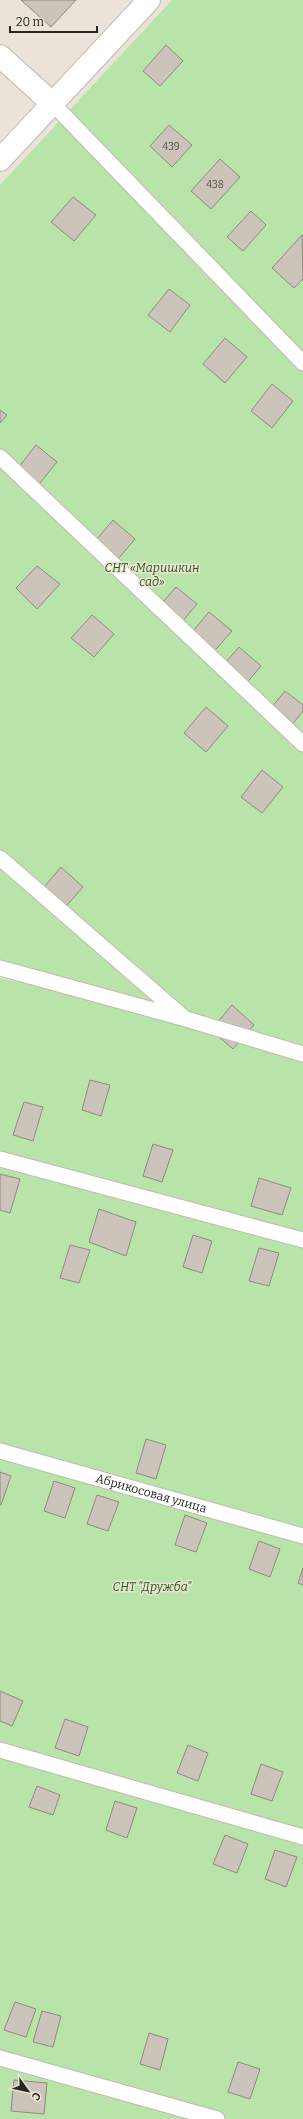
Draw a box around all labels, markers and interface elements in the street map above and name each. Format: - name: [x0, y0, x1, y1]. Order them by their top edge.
- scale bar: [10, 8, 97, 34]
- text: 20 m: [16, 15, 45, 29]
- house number: 439: [162, 141, 180, 153]
- house number: 438: [206, 179, 224, 191]
- park label: СНТ «Маришкин сад»: [104, 561, 200, 589]
- street label: Абрикосовая улица: [94, 1471, 209, 1516]
- park label: СНТ "Дружба": [112, 1580, 192, 1594]
- north arrow: [8, 2071, 48, 2111]
- text: С: [29, 2090, 43, 2103]

